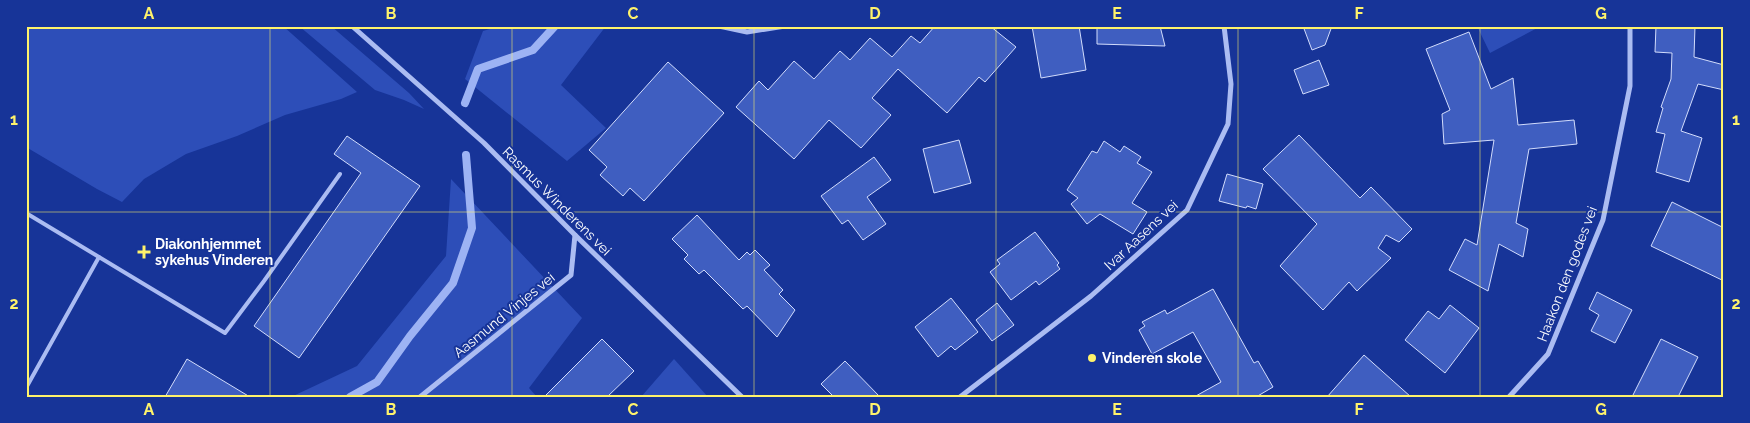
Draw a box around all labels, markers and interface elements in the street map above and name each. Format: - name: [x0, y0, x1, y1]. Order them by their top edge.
- text: A: [144, 4, 155, 23]
- text: B: [386, 4, 397, 23]
- text: C: [628, 4, 639, 23]
- text: D: [869, 4, 881, 23]
- text: E: [1112, 4, 1122, 23]
- text: F: [1354, 4, 1364, 23]
- text: G: [1595, 4, 1607, 23]
- text: 1: [10, 110, 18, 129]
- text: 1: [1732, 110, 1740, 129]
- street label: Rasmus Winderens vei: [499, 143, 615, 259]
- street label: Ivar Aasens vei: [1101, 197, 1181, 273]
- street label: Haakon den godes vei: [1534, 204, 1600, 344]
- place label: Diakonhjemmet sykehus Vinderen: [155, 236, 273, 268]
- marker: Diakonhjemmet sykehus Vinderen: [137, 245, 151, 259]
- street label: Aasmund Vinjes vei: [450, 269, 558, 361]
- text: 2: [9, 294, 19, 313]
- text: 2: [1731, 294, 1741, 313]
- place label: Vinderen skole: [1102, 350, 1203, 366]
- marker: Vinderen skole: [1086, 352, 1098, 364]
- text: A: [144, 400, 155, 419]
- text: B: [386, 400, 397, 419]
- text: C: [628, 400, 639, 419]
- text: D: [869, 400, 881, 419]
- text: E: [1112, 400, 1122, 419]
- text: F: [1354, 400, 1364, 419]
- text: G: [1595, 400, 1607, 419]

